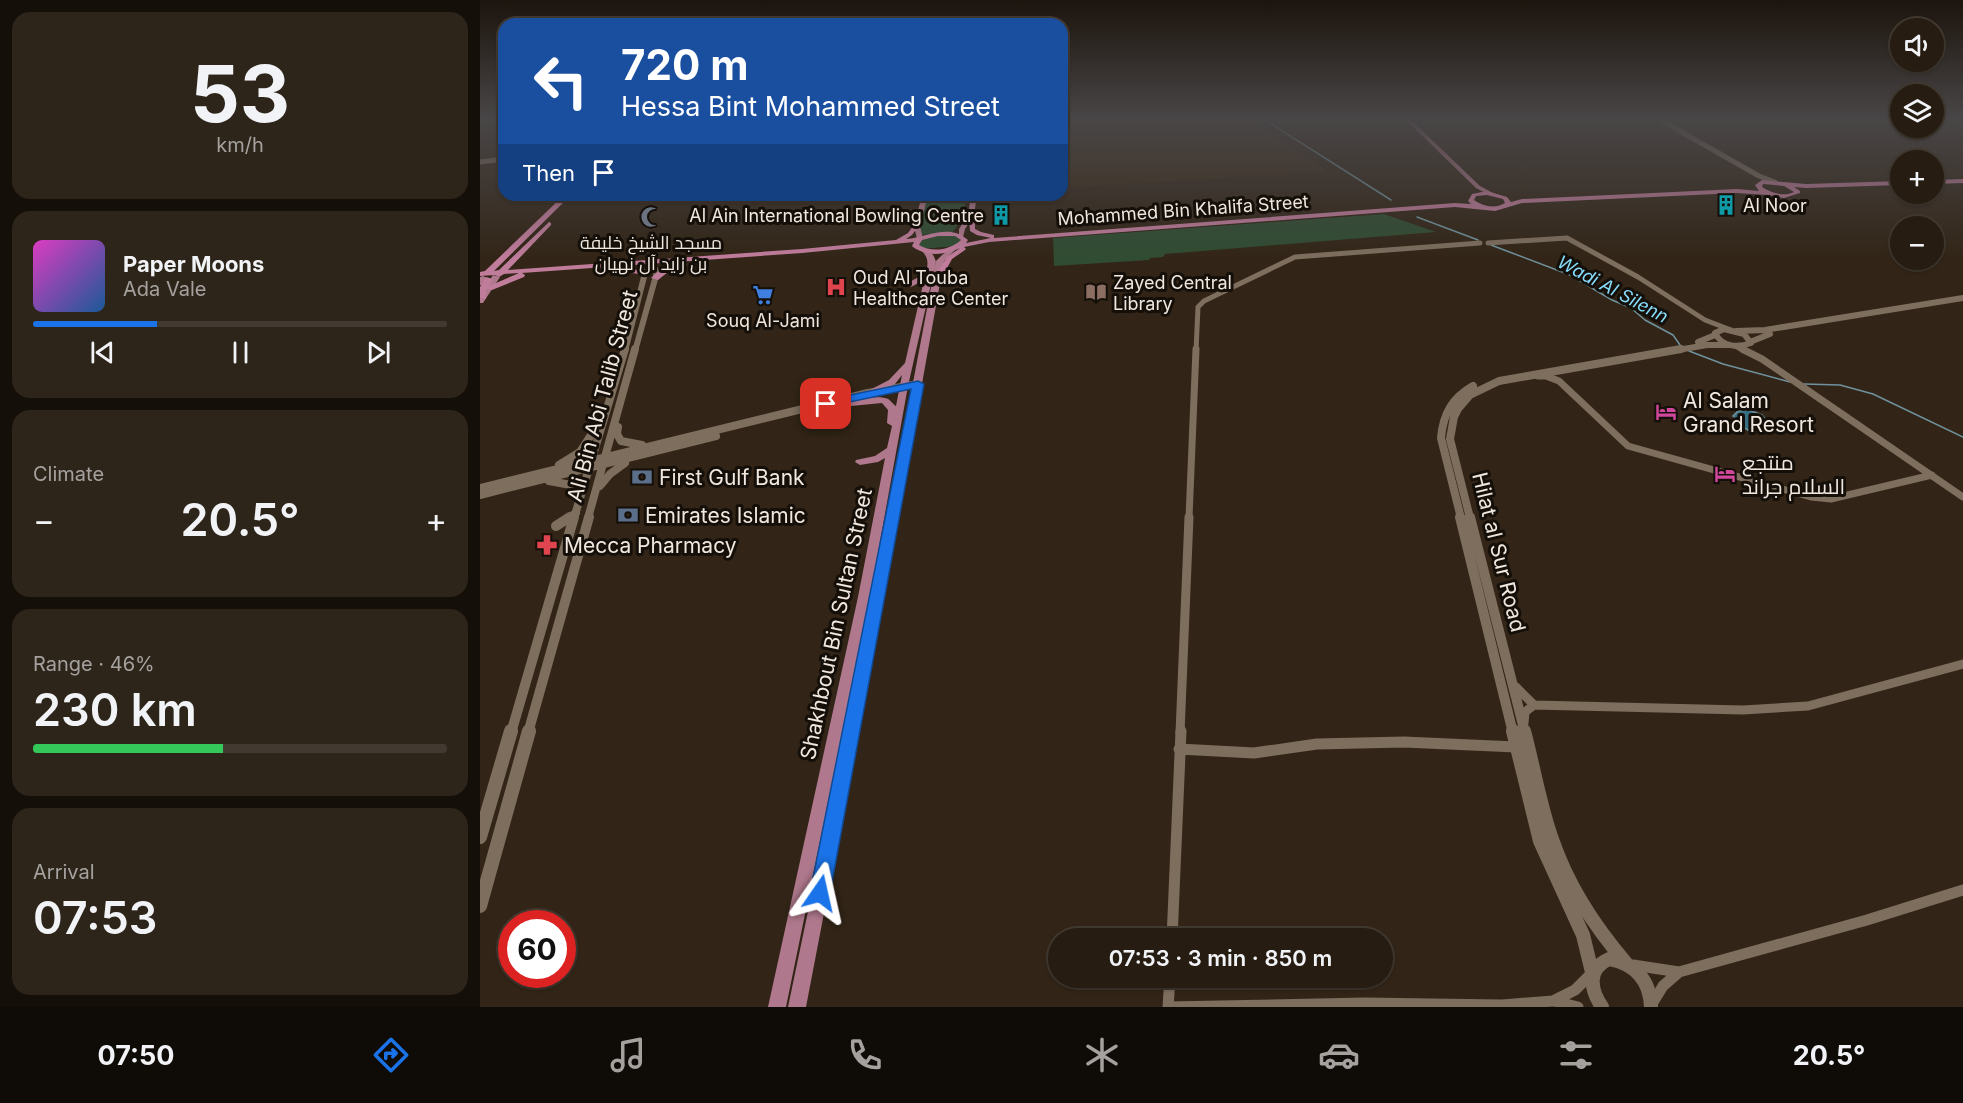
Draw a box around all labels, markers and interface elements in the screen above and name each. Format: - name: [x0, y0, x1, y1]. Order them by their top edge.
- map controls: [1890, 18, 1944, 270]
- button: sound: [1890, 18, 1944, 72]
- text: 720 m: [621, 39, 748, 90]
- icon: left: [522, 42, 600, 120]
- text: 53: [190, 46, 290, 141]
- button: layers: [1890, 84, 1944, 138]
- text: Hessa Bint Mohammed Street: [621, 90, 1000, 123]
- text: km/h: [216, 133, 264, 157]
- button: +: [1890, 150, 1944, 204]
- icon: arrive: [587, 156, 620, 189]
- text: Then: [522, 160, 575, 186]
- street label: Mohammed Bin Khalifa Street: [1057, 191, 1309, 229]
- building icon: Al Noor: [1714, 193, 1738, 217]
- place label: Al Noor: [1743, 195, 1807, 216]
- building icon: Al Ain International Bowling Centre: [989, 203, 1013, 227]
- mosque icon: مسجد الشيخ خليفة بن زايد آل نهيان: [639, 205, 663, 229]
- place label: Al Ain International Bowling Centre: [689, 205, 984, 226]
- button: −: [1890, 216, 1944, 270]
- place label: مسجد الشيخ خليفة بن زايد آل نهيان: [580, 232, 722, 275]
- text: Paper Moons: [123, 251, 264, 277]
- water label: Wadi Al Silenn: [1554, 251, 1672, 327]
- place label: Oud Al Touba Healthcare Center: [853, 267, 1008, 309]
- place label: Zayed Central Library: [1113, 272, 1232, 314]
- hospital icon: Oud Al Touba Healthcare Center: [824, 275, 848, 299]
- text: Ada Vale: [123, 277, 206, 301]
- library icon: Zayed Central Library: [1084, 280, 1108, 304]
- supermarket icon: Souq Al-Jami: [751, 283, 775, 307]
- street label: Ali Bin Abi Talib Street: [562, 287, 642, 505]
- place label: Souq Al-Jami: [706, 310, 820, 331]
- icon: previous: [86, 336, 119, 369]
- icon: pause: [224, 336, 257, 369]
- icon: next: [362, 336, 395, 369]
- pin: [800, 378, 851, 429]
- icon: arrive: [809, 387, 842, 420]
- place label: Al Salam Grand Resort: [1683, 388, 1814, 437]
- hotel icon: Al Salam Grand Resort: [1654, 400, 1678, 424]
- place label: منتجع السلام جراند: [1742, 450, 1845, 501]
- text: Climate: [33, 462, 104, 486]
- hotel icon: منتجع السلام جراند: [1713, 462, 1737, 486]
- bank icon: First Gulf Bank: [630, 465, 654, 489]
- place label: First Gulf Bank: [659, 465, 805, 490]
- street label: Hilat al Sur Road: [1467, 470, 1531, 634]
- street label: Shakhbout Bin Sultan Street: [795, 486, 877, 762]
- text: 20.5°: [180, 492, 300, 547]
- text: −: [33, 500, 55, 540]
- text: +: [425, 500, 447, 540]
- bank icon: Emirates Islamic: [616, 503, 640, 527]
- place label: Emirates Islamic: [645, 503, 806, 528]
- pharmacy icon: Mecca Pharmacy: [535, 533, 559, 557]
- place label: Mecca Pharmacy: [564, 533, 737, 558]
- text: Range · 46%: [33, 652, 155, 676]
- text: 230 km: [33, 682, 197, 737]
- text: Arrival: [33, 860, 95, 884]
- position arrow: [788, 861, 852, 925]
- text: 07:53: [33, 890, 158, 945]
- speed limit sign: 60: [498, 910, 576, 988]
- text: 07:53 · 3 min · 850 m: [1109, 945, 1332, 971]
- icon: directions: [370, 1034, 412, 1076]
- icon: music: [607, 1034, 649, 1076]
- icon: phone: [844, 1034, 886, 1076]
- icon: climate: [1081, 1034, 1123, 1076]
- icon: car: [1318, 1034, 1360, 1076]
- icon: filters: [1555, 1034, 1597, 1076]
- text: 07:50: [98, 1039, 175, 1072]
- text: 20.5°: [1793, 1039, 1865, 1072]

